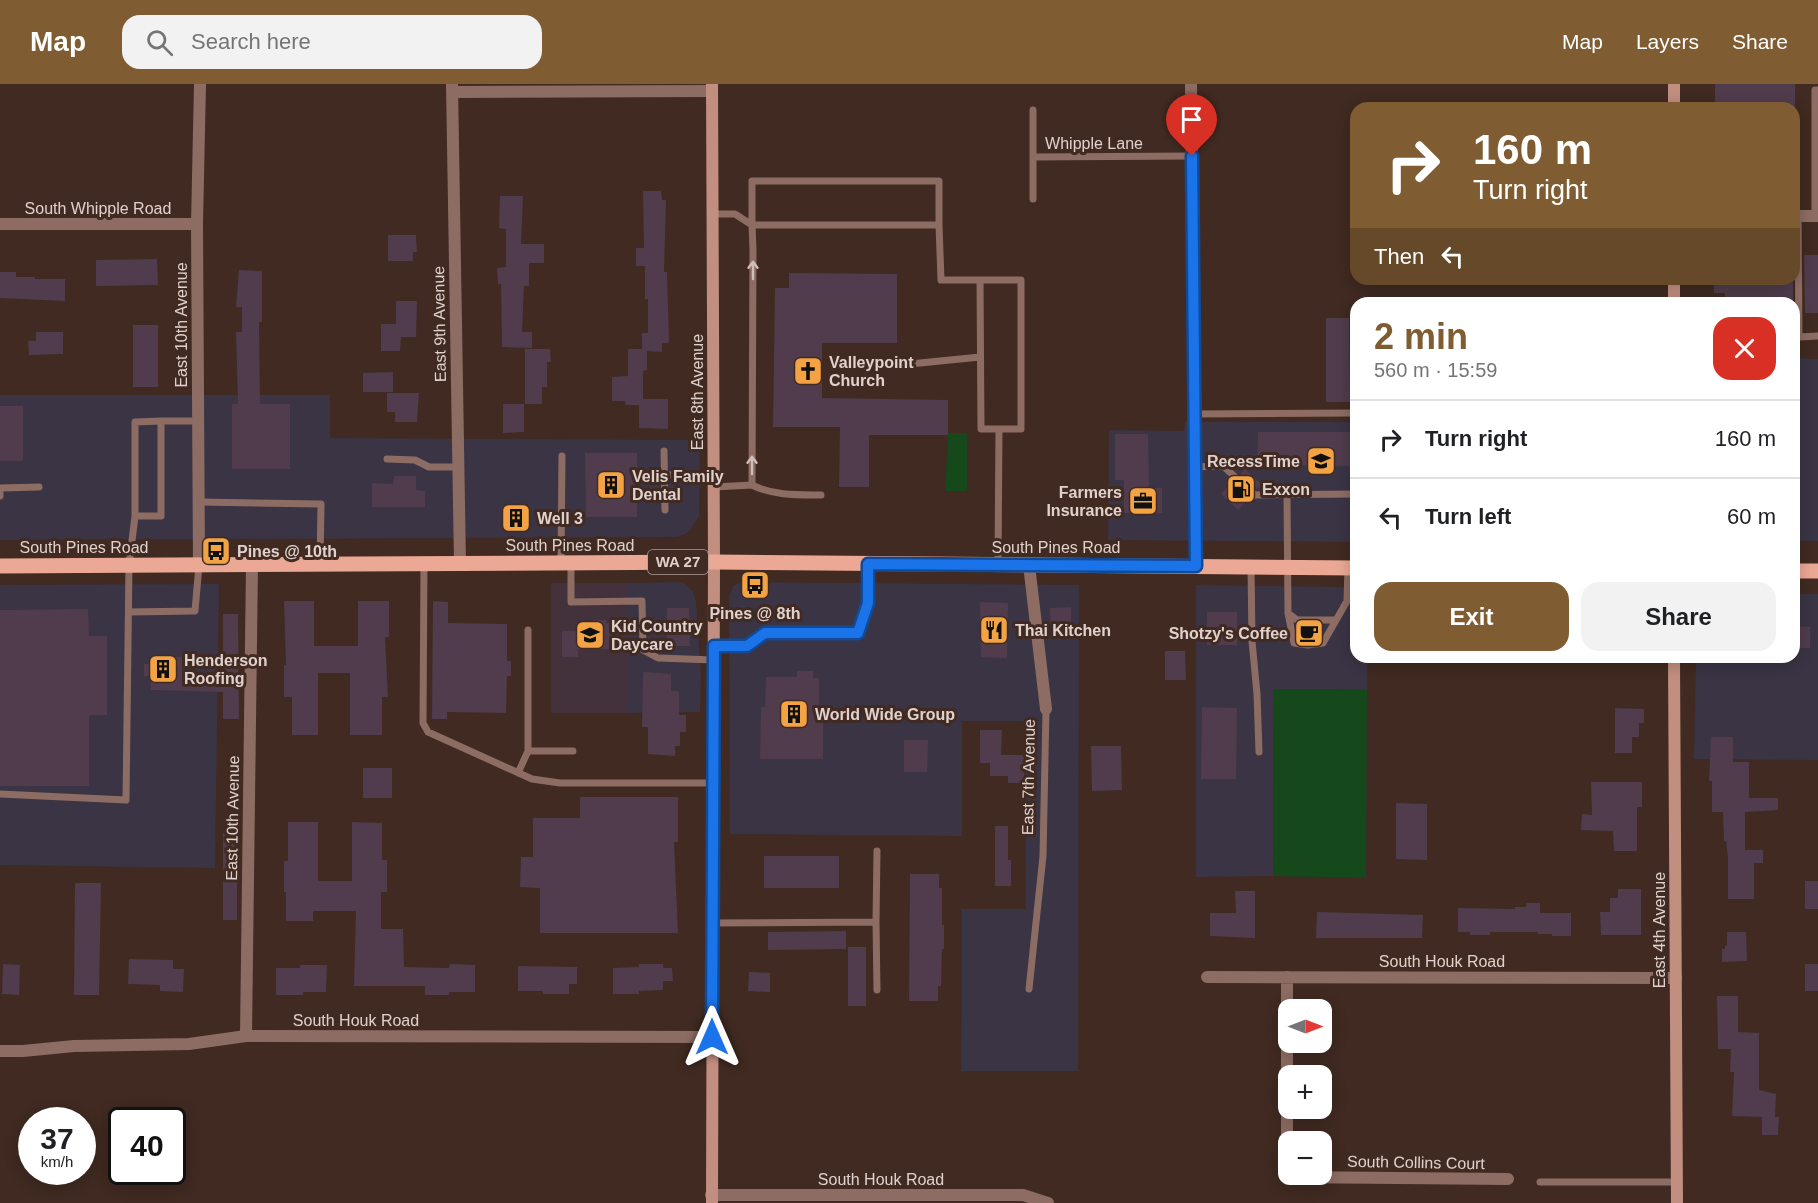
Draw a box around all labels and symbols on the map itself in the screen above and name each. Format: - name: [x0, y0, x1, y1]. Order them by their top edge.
- pin: [1166, 94, 1217, 156]
- street label: Whipple Lane: [1045, 135, 1143, 152]
- street label: South Whipple Road: [25, 200, 171, 217]
- one-way arrow: [747, 260, 759, 280]
- street label: East 10th Avenue: [173, 262, 190, 388]
- street label: East 9th Avenue: [430, 266, 449, 382]
- street label: East 8th Avenue: [689, 334, 706, 450]
- place label: Valleypoint Church: [829, 354, 914, 389]
- church icon: Valleypoint Church: [792, 355, 824, 387]
- school or university icon: RecessTime: [1305, 445, 1337, 477]
- place label: RecessTime: [1207, 453, 1300, 470]
- one-way arrow: [746, 455, 758, 475]
- place label: Velis Family Dental: [632, 468, 724, 503]
- building icon: Velis Family Dental: [595, 469, 627, 501]
- fuel station icon: Exxon: [1225, 473, 1257, 505]
- place label: Exxon: [1262, 481, 1310, 498]
- place label: Farmers Insurance: [1046, 484, 1122, 519]
- office icon: Farmers Insurance: [1127, 485, 1159, 517]
- building icon: Well 3: [500, 502, 532, 534]
- place label: Well 3: [537, 510, 583, 527]
- bus stop icon: Pines @ 10th: [200, 535, 232, 567]
- street label: South Pines Road: [506, 537, 634, 554]
- street label: South Pines Road: [20, 539, 148, 556]
- street label: South Pines Road: [992, 539, 1120, 556]
- place label: Pines @ 10th: [237, 543, 337, 560]
- road number: WA 27: [648, 550, 708, 574]
- bus stop icon: Pines @ 8th: [739, 569, 771, 601]
- place label: Pines @ 8th: [709, 605, 801, 622]
- restaurant icon: Thai Kitchen: [978, 614, 1010, 646]
- cafe icon: Shotzy's Coffee: [1293, 617, 1325, 649]
- place label: Kid Country Daycare: [611, 618, 703, 653]
- school or university icon: Kid Country Daycare: [574, 619, 606, 651]
- place label: Thai Kitchen: [1015, 622, 1111, 639]
- place label: Shotzy's Coffee: [1169, 625, 1288, 642]
- place label: Henderson Roofing: [184, 652, 268, 687]
- building icon: Henderson Roofing: [147, 653, 179, 685]
- building icon: World Wide Group: [778, 698, 810, 730]
- place label: World Wide Group: [815, 706, 955, 723]
- street label: East 7th Avenue: [1019, 719, 1038, 835]
- street label: East 10th Avenue: [223, 755, 242, 881]
- street label: East 4th Avenue: [1651, 872, 1668, 988]
- street label: South Houk Road: [1379, 953, 1505, 970]
- north arrow: [1278, 999, 1332, 1053]
- position arrow: [680, 1005, 744, 1069]
- street label: South Houk Road: [293, 1012, 419, 1029]
- speed limit sign: 40: [108, 1107, 186, 1185]
- street label: South Collins Court: [1347, 1153, 1486, 1172]
- street label: South Houk Road: [818, 1171, 944, 1188]

